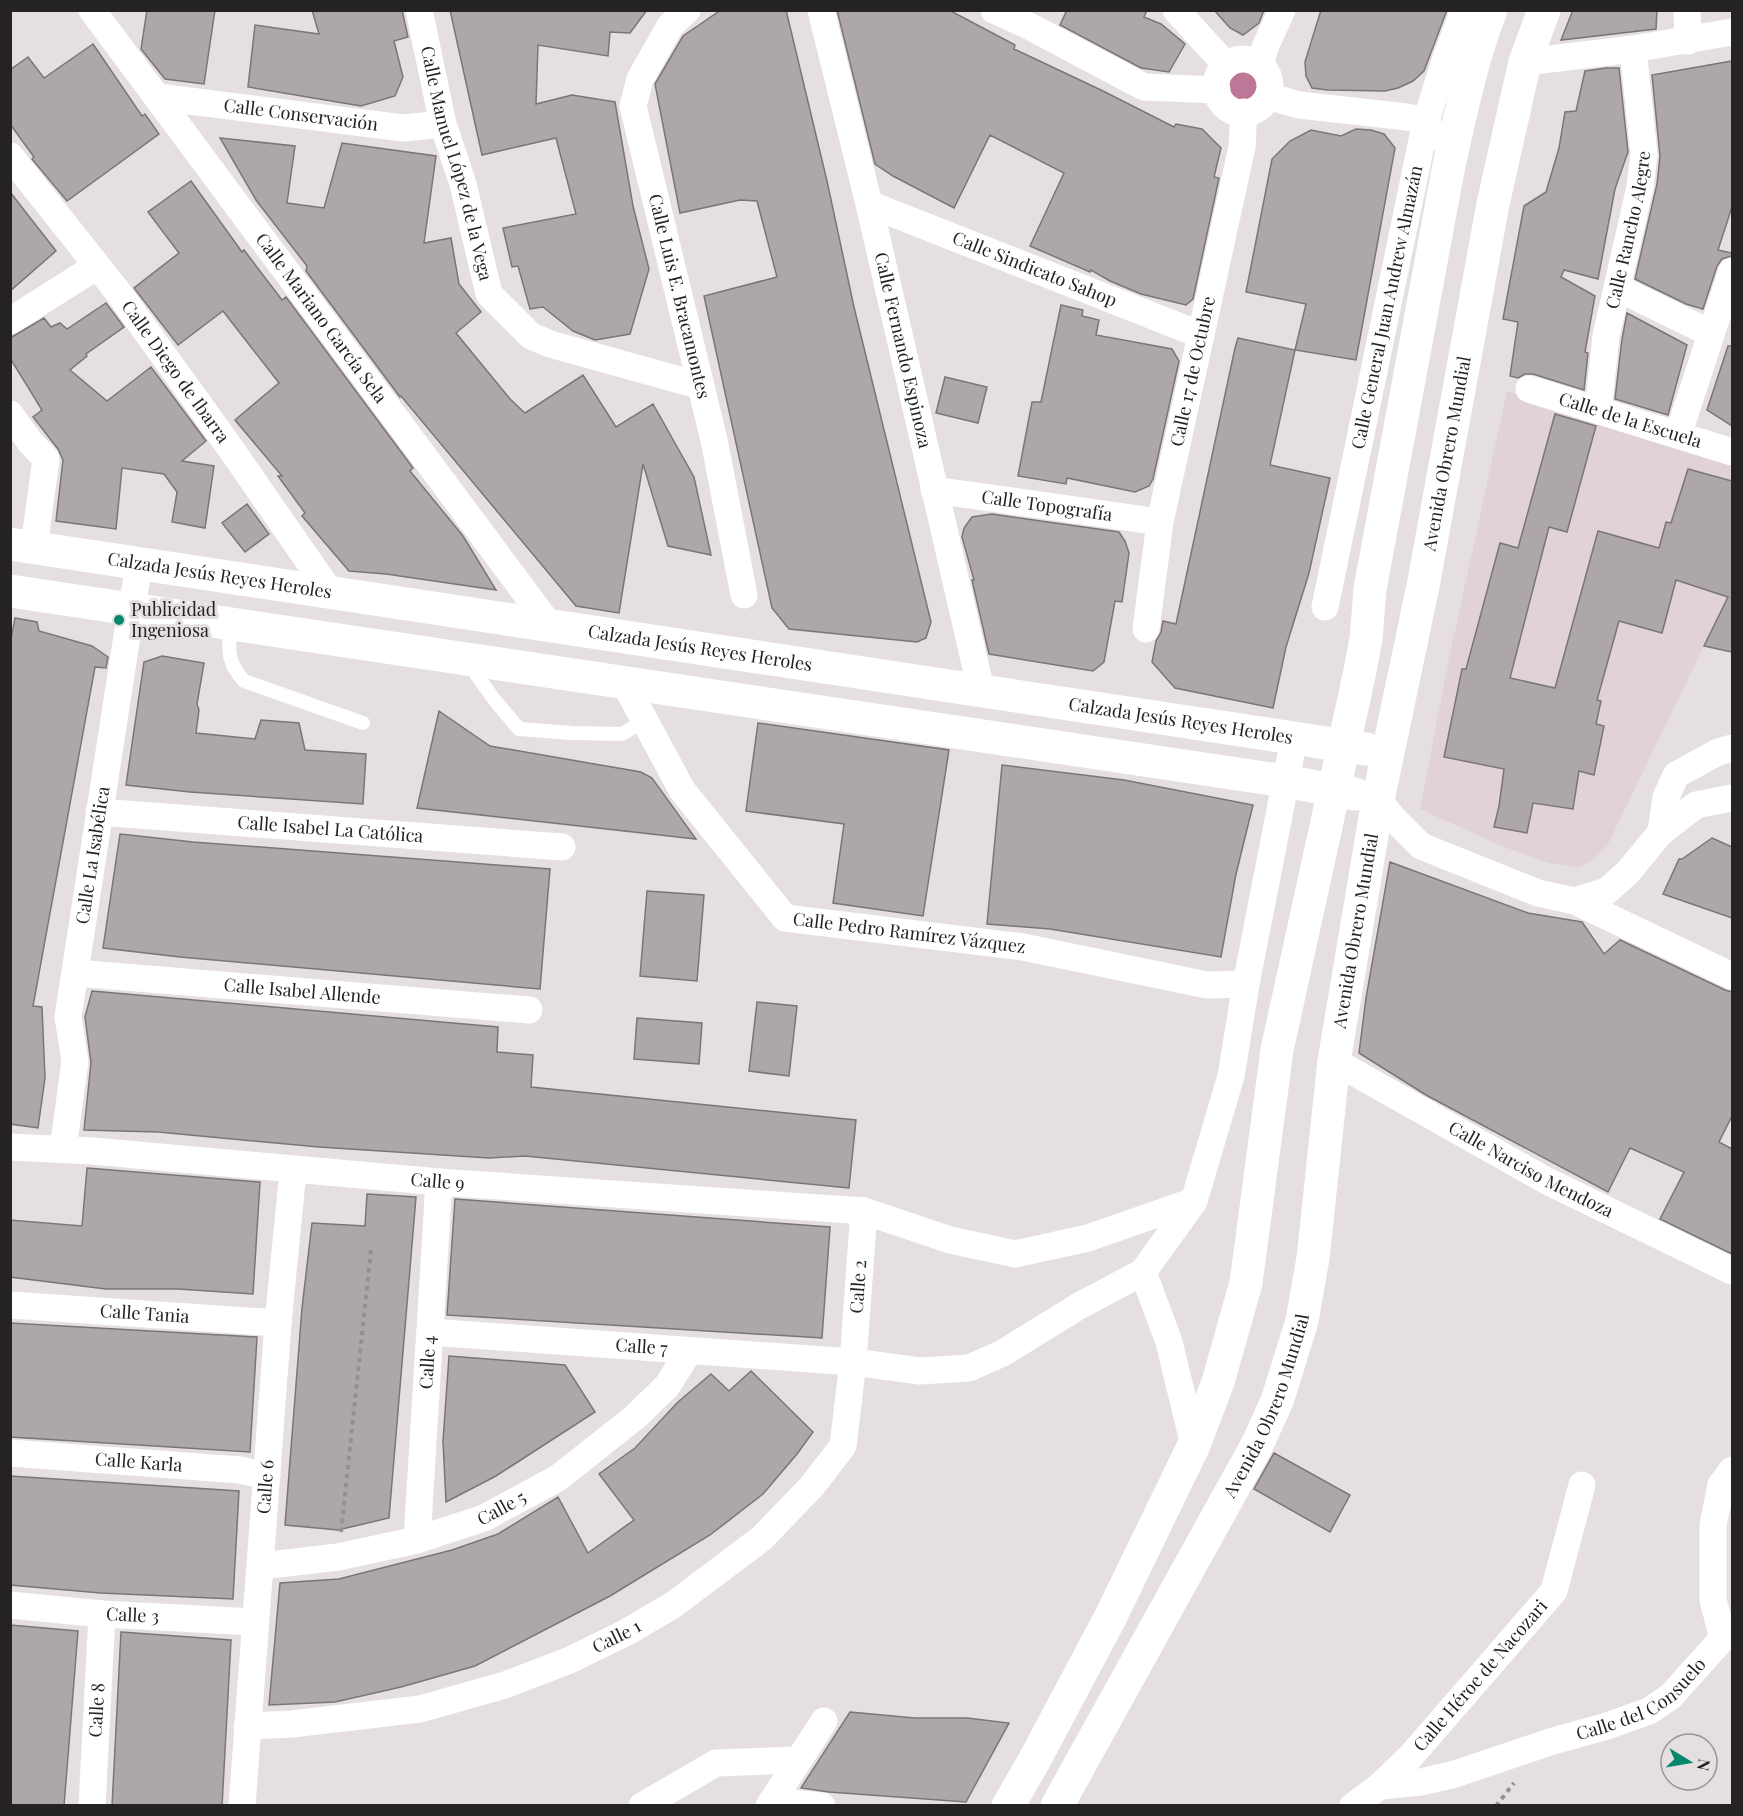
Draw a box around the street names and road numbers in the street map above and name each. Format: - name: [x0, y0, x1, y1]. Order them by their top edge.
- street label: Calle Manuel López de la Vega: [416, 44, 498, 283]
- street label: Calle Conservación: [222, 92, 380, 136]
- street label: Calle Rancho Alegre: [1600, 149, 1655, 311]
- street label: Calle General Juan Andrew Almazán: [1345, 163, 1428, 451]
- street label: Calle Luis E. Bracamontes: [644, 191, 717, 401]
- street label: Calle Sindicato Sahop: [949, 225, 1121, 312]
- street label: Calle Mariano García Sela: [251, 228, 393, 408]
- street label: Calle Fernando Espinoza: [870, 250, 938, 450]
- street label: Calle 17 de Octubre: [1164, 294, 1220, 449]
- street label: Calle Diego de Ibarra: [117, 295, 236, 447]
- street label: Avenida Obrero Mundial: [1417, 354, 1476, 554]
- street label: Calle de la Escuela: [1556, 386, 1705, 453]
- street label: Calle Topografía: [980, 484, 1114, 526]
- street label: Calzada Jesús Reyes Heroles: [106, 546, 334, 603]
- street label: Calzada Jesús Reyes Heroles: [587, 619, 814, 676]
- street label: Calzada Jesús Reyes Heroles: [1067, 691, 1295, 749]
- street label: Calle La Isabélica: [70, 784, 115, 926]
- street label: Calle Isabel La Católica: [237, 809, 424, 847]
- street label: Avenida Obrero Mundial: [1327, 831, 1383, 1031]
- street label: Calle Pedro Ramírez Vázquez: [792, 906, 1027, 958]
- street label: Calle Isabel Allende: [223, 972, 382, 1009]
- street label: Calle Narciso Mendoza: [1445, 1115, 1618, 1223]
- street label: Calle 9: [410, 1166, 465, 1195]
- street label: Calle 2: [844, 1259, 871, 1314]
- street label: Calle Tania: [99, 1298, 190, 1328]
- street label: Avenida Obrero Mundial: [1217, 1312, 1314, 1502]
- street label: Calle 7: [615, 1332, 669, 1360]
- street label: Calle 4: [413, 1335, 441, 1390]
- street label: Calle Karla: [94, 1446, 183, 1477]
- street label: Calle 6: [251, 1459, 279, 1515]
- street label: Calle 5: [472, 1484, 530, 1531]
- street label: Calle Héroe de Nacozari: [1407, 1594, 1552, 1756]
- street label: Calle 3: [105, 1601, 160, 1628]
- street label: Calle 1: [588, 1613, 645, 1658]
- street label: Calle del Consuelo: [1573, 1652, 1711, 1745]
- street label: Calle 8: [83, 1682, 109, 1738]

